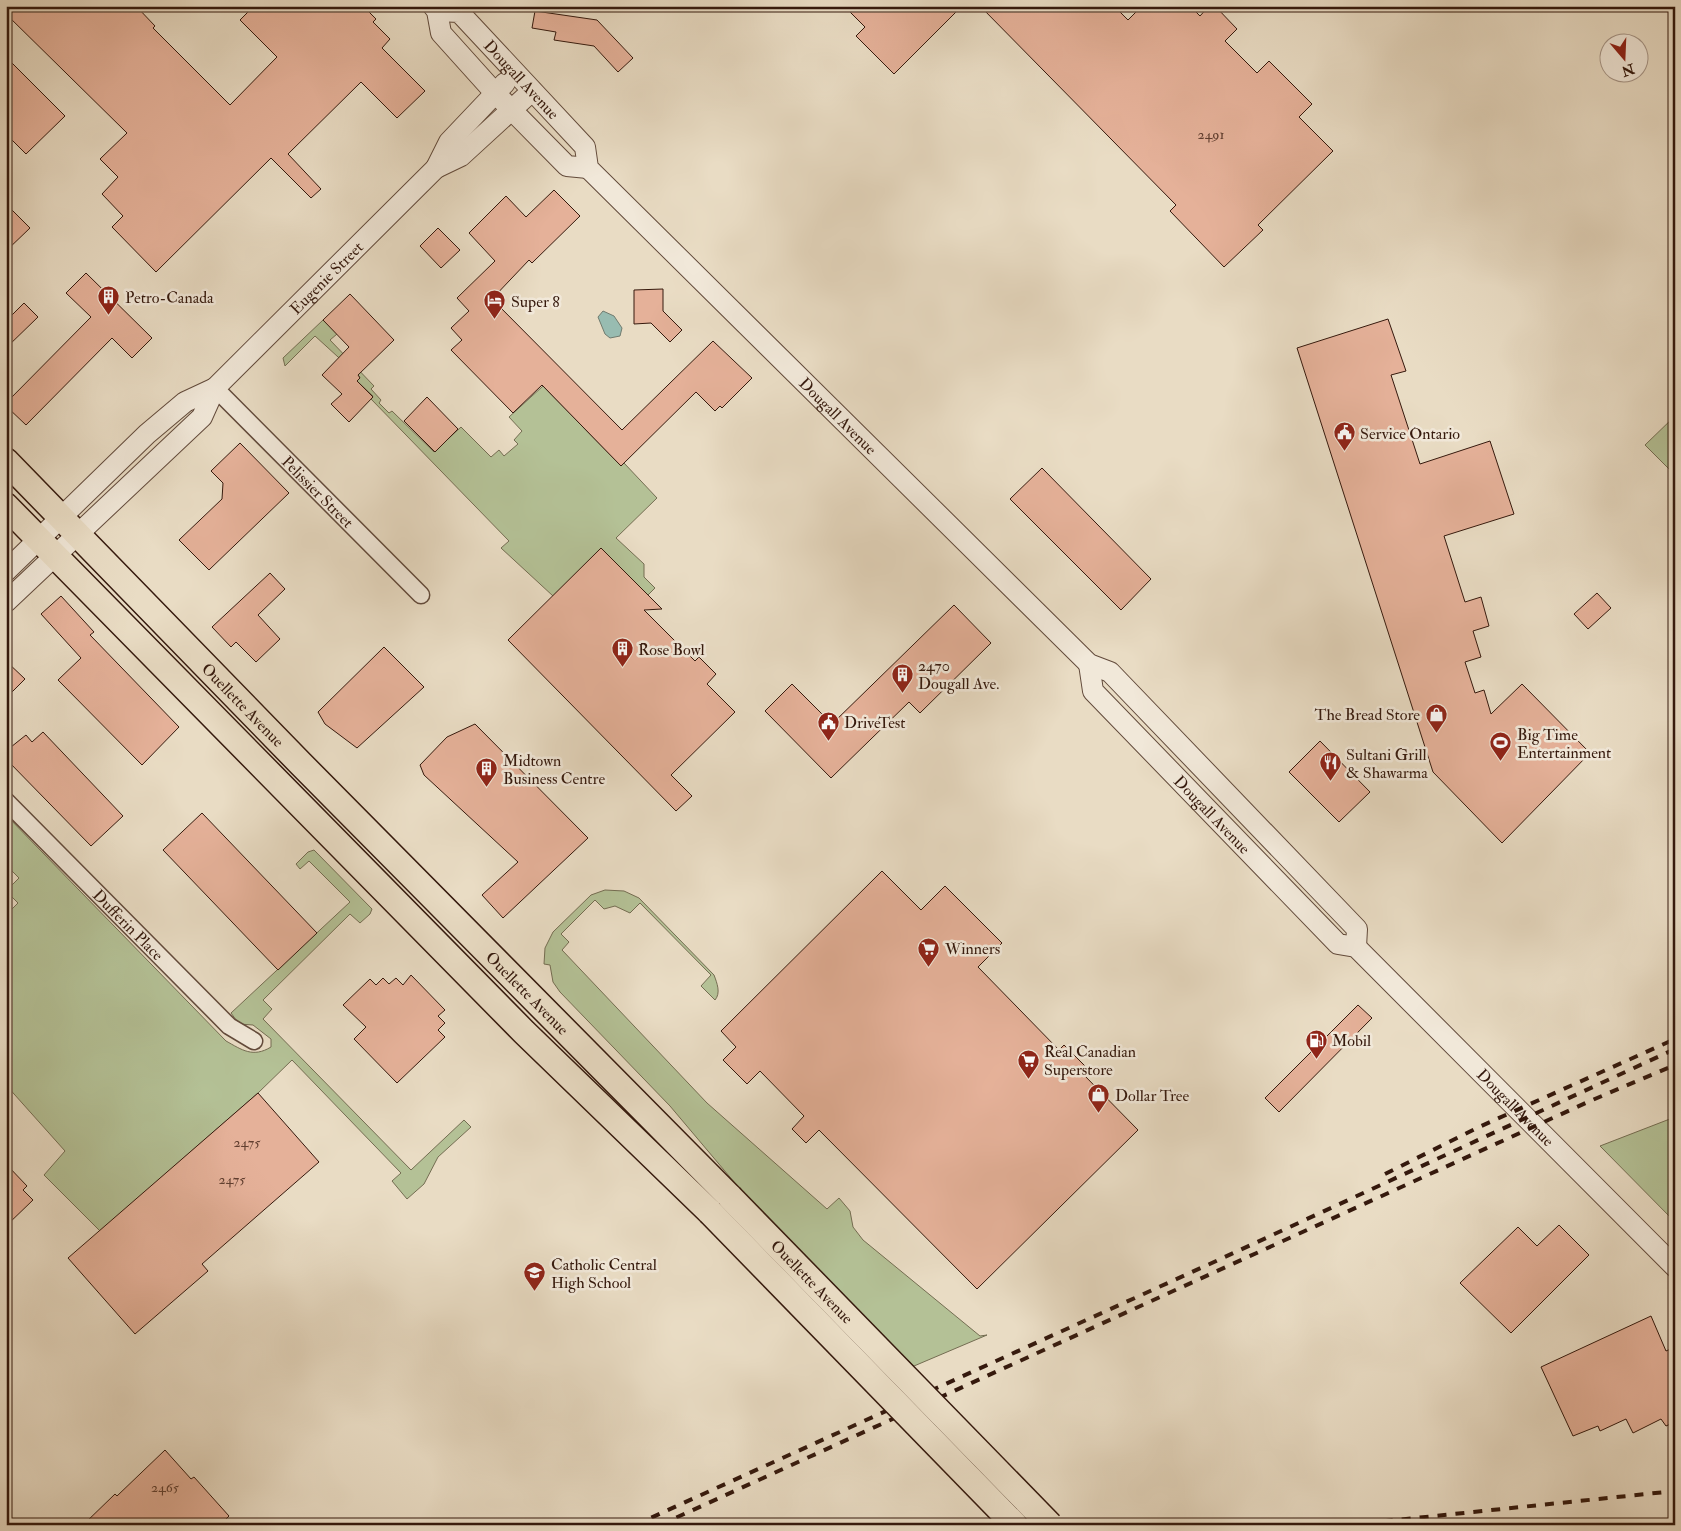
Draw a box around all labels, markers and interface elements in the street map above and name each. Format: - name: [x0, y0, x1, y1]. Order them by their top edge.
- north arrow: [1598, 32, 1648, 82]
- street label: Dougall Avenue: [479, 36, 563, 124]
- text: N: [1619, 59, 1638, 80]
- house number: 2491: [1198, 126, 1224, 143]
- street label: Eugenie Street: [286, 237, 368, 319]
- building icon: Petro-Canada: [97, 285, 121, 316]
- place label: Petro-Canada: [125, 288, 214, 308]
- hotel icon: Super 8: [483, 289, 507, 320]
- place label: Super 8: [511, 292, 560, 313]
- street label: Dougall Avenue: [794, 374, 881, 459]
- public building icon: Service Ontario: [1332, 421, 1356, 452]
- place label: Service Ontario: [1360, 424, 1460, 444]
- street label: Pelissier Street: [277, 452, 357, 532]
- building icon: Rose Bowl: [610, 637, 634, 668]
- place label: Rose Bowl: [638, 640, 705, 660]
- place label: 2470 Dougall Ave.: [918, 656, 999, 694]
- street label: Ouellette Avenue: [197, 659, 288, 752]
- building icon: 2470 Dougall Ave.: [890, 662, 914, 693]
- shop icon: The Bread Store: [1424, 702, 1448, 733]
- place label: The Bread Store: [1315, 705, 1420, 725]
- public building icon: DriveTest: [816, 710, 840, 741]
- place label: DriveTest: [844, 713, 906, 733]
- place label: Big Time Entertainment: [1517, 725, 1611, 763]
- sports icon: Big Time Entertainment: [1489, 731, 1513, 762]
- place label: Sultani Grill & Shawarma: [1346, 745, 1428, 783]
- place label: Midtown Business Centre: [503, 751, 605, 789]
- restaurant icon: Sultani Grill & Shawarma: [1318, 751, 1342, 782]
- building icon: Midtown Business Centre: [475, 757, 499, 788]
- street label: Dougall Avenue: [1169, 772, 1254, 859]
- street label: Dufferin Place: [88, 886, 168, 965]
- supermarket icon: Winners: [917, 936, 941, 967]
- place label: Winners: [944, 939, 1000, 959]
- street label: Ouellette Avenue: [481, 948, 573, 1040]
- fuel station icon: Mobil: [1304, 1028, 1328, 1059]
- place label: Mobil: [1332, 1031, 1371, 1051]
- place label: Real Canadian Superstore: [1044, 1042, 1136, 1081]
- supermarket icon: Real Canadian Superstore: [1016, 1048, 1040, 1079]
- street label: Dougall Avenue: [1472, 1065, 1558, 1151]
- shop icon: Dollar Tree: [1087, 1083, 1111, 1114]
- place label: Dollar Tree: [1115, 1086, 1190, 1106]
- house number: 2475: [234, 1134, 261, 1151]
- house number: 2475: [219, 1171, 246, 1188]
- street label: Ouellette Avenue: [766, 1236, 857, 1329]
- place label: Catholic Central High School: [551, 1255, 657, 1293]
- school or university icon: Catholic Central High School: [523, 1261, 547, 1292]
- house number: 2465: [151, 1479, 180, 1496]

